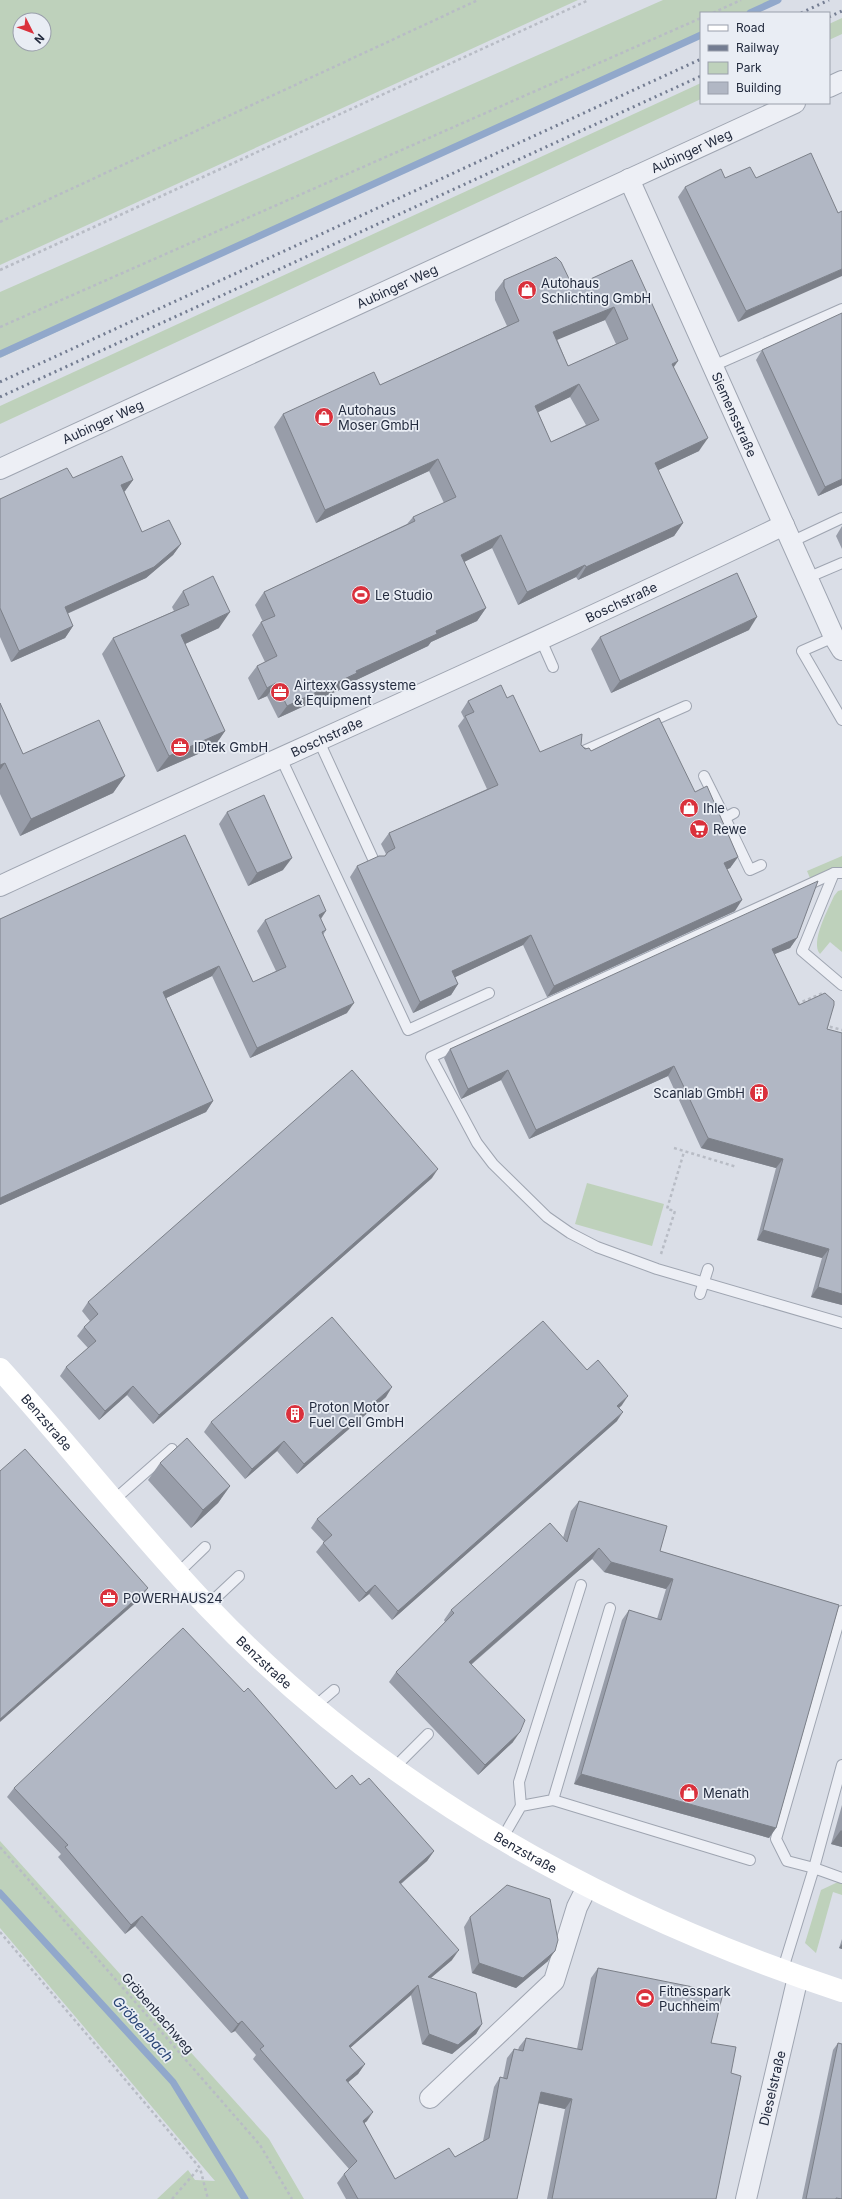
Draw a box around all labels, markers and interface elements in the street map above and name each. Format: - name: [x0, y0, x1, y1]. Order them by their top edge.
- north arrow: [12, 12, 52, 52]
- legend: [700, 12, 830, 104]
- text: Road: [736, 20, 765, 35]
- text: N: [31, 31, 47, 46]
- text: Railway: [736, 40, 780, 55]
- text: Park: [736, 60, 762, 75]
- text: Building: [736, 80, 781, 95]
- street label: Aubinger Weg: [648, 125, 734, 176]
- street label: Aubinger Weg: [354, 261, 440, 312]
- place label: Autohaus Schlichting GmbH: [541, 275, 651, 306]
- shop icon: Autohaus Schlichting GmbH: [516, 279, 538, 301]
- street label: Siemensstraße: [708, 369, 760, 460]
- street label: Aubinger Weg: [60, 396, 146, 447]
- place label: Autohaus Moser GmbH: [338, 402, 419, 433]
- shop icon: Autohaus Moser GmbH: [313, 406, 335, 428]
- street label: Boschstraße: [583, 579, 660, 626]
- sports icon: Le Studio: [350, 584, 372, 606]
- place label: Le Studio: [375, 587, 433, 603]
- place label: Airtexx Gassysteme & Equipment: [294, 677, 416, 708]
- office icon: Airtexx Gassysteme & Equipment: [269, 681, 291, 703]
- street label: Boschstraße: [288, 714, 365, 760]
- office icon: IDtek GmbH: [169, 736, 191, 758]
- place label: IDtek GmbH: [194, 739, 268, 755]
- shop icon: Ihle: [678, 797, 700, 819]
- place label: Ihle: [703, 800, 725, 816]
- supermarket icon: Rewe: [688, 818, 710, 840]
- place label: Rewe: [713, 821, 747, 837]
- building icon: Scanlab GmbH: [748, 1082, 770, 1104]
- place label: Scanlab GmbH: [653, 1085, 745, 1101]
- street label: Benzstraße: [18, 1391, 76, 1454]
- place label: Proton Motor Fuel Cell GmbH: [309, 1399, 404, 1430]
- building icon: Proton Motor Fuel Cell GmbH: [284, 1403, 306, 1425]
- office icon: POWERHAUS24: [98, 1587, 120, 1609]
- place label: POWERHAUS24: [123, 1590, 223, 1606]
- street label: Benzstraße: [233, 1633, 295, 1692]
- shop icon: Menath: [678, 1782, 700, 1804]
- place label: Menath: [703, 1785, 749, 1801]
- street label: Benzstraße: [491, 1828, 560, 1877]
- street label: Gröbenbachweg: [119, 1969, 197, 2057]
- place label: Fitnesspark Puchheim: [659, 1983, 731, 2014]
- sports icon: Fitnesspark Puchheim: [634, 1987, 656, 2009]
- water label: Gröbenbach: [109, 1993, 177, 2065]
- street label: Dieselstraße: [755, 2049, 789, 2127]

